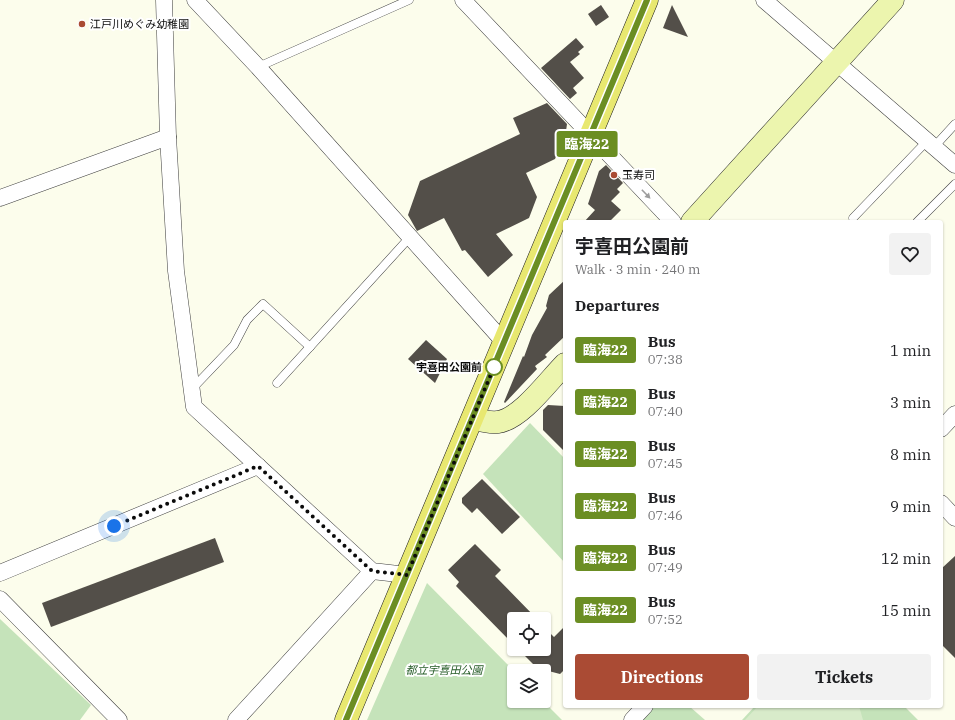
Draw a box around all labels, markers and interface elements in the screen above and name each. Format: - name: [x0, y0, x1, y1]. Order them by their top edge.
- place label: 江戸川めぐみ幼稚園: [90, 17, 189, 31]
- marker: 江戸川めぐみ幼稚園: [77, 19, 87, 29]
- line badge: 臨海22: [559, 131, 615, 157]
- text: 臨海22: [565, 135, 609, 153]
- place label: 玉寿司: [622, 168, 655, 182]
- marker: 玉寿司: [609, 170, 619, 180]
- one-way arrow: [641, 189, 651, 199]
- button: heart: [889, 233, 931, 275]
- text: 宇喜田公園前: [575, 234, 689, 258]
- text: Walk · 3 min · 240 m: [575, 261, 700, 278]
- text: Departures: [575, 296, 659, 315]
- text: Bus: [648, 332, 676, 351]
- text: 臨海22: [583, 341, 628, 359]
- text: 1 min: [890, 341, 931, 360]
- text: 07:38: [648, 351, 683, 368]
- marker: 宇喜田公園前: [485, 358, 503, 376]
- place label: 宇喜田公園前: [416, 360, 482, 374]
- text: Bus: [648, 384, 676, 403]
- text: 臨海22: [583, 393, 628, 411]
- text: 3 min: [890, 393, 931, 412]
- text: 07:40: [648, 403, 683, 420]
- text: Bus: [648, 436, 676, 455]
- text: 臨海22: [583, 445, 628, 463]
- text: 8 min: [890, 445, 931, 464]
- text: 07:45: [648, 455, 683, 472]
- text: Bus: [648, 488, 676, 507]
- text: 臨海22: [583, 497, 628, 515]
- text: 9 min: [890, 497, 931, 516]
- text: 07:46: [648, 507, 683, 524]
- your location: [104, 516, 124, 536]
- text: Bus: [648, 540, 676, 559]
- text: 臨海22: [583, 549, 628, 567]
- text: 12 min: [881, 549, 931, 568]
- text: 07:49: [648, 559, 683, 576]
- text: Bus: [648, 592, 676, 611]
- text: 臨海22: [583, 601, 628, 619]
- text: 15 min: [881, 601, 931, 620]
- text: 07:52: [648, 611, 683, 628]
- map controls: [507, 612, 551, 708]
- button: locate: [507, 612, 551, 656]
- button: Directions: [575, 654, 749, 700]
- button: Tickets: [757, 654, 931, 700]
- park label: 都立宇喜田公園: [406, 663, 484, 677]
- button: layers: [507, 664, 551, 708]

